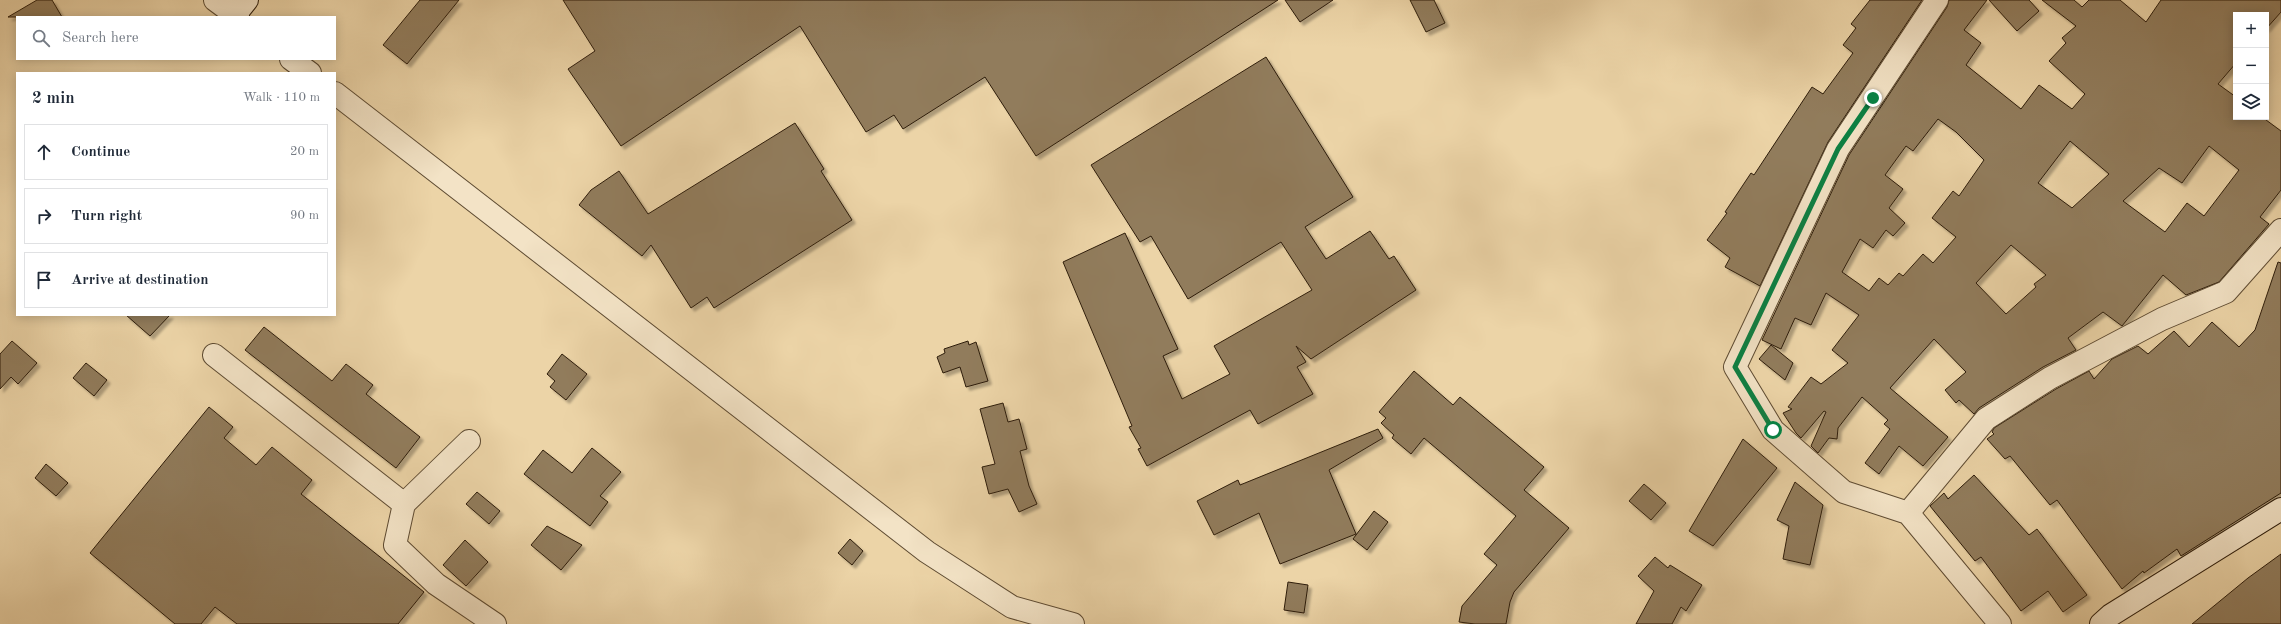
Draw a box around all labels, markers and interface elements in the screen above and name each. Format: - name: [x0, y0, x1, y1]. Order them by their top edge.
- map controls: [2233, 12, 2269, 120]
- button: +: [2233, 12, 2269, 48]
- search box: [16, 16, 336, 60]
- icon: search: [30, 27, 52, 49]
- text: Search here: [62, 31, 139, 46]
- button: −: [2233, 48, 2269, 84]
- button: layers: [2233, 84, 2269, 120]
- route end: [1864, 89, 1882, 107]
- text: 2 min: [32, 90, 75, 107]
- text: Walk · 110 m: [243, 91, 320, 104]
- icon: ahead: [33, 141, 55, 163]
- text: Continue: [71, 145, 130, 160]
- text: 20 m: [290, 145, 319, 158]
- icon: right: [33, 205, 55, 227]
- text: Turn right: [71, 209, 142, 224]
- text: 90 m: [290, 209, 319, 222]
- icon: arrive: [33, 269, 55, 291]
- text: Arrive at destination: [71, 273, 209, 288]
- route start: [1764, 421, 1782, 439]

